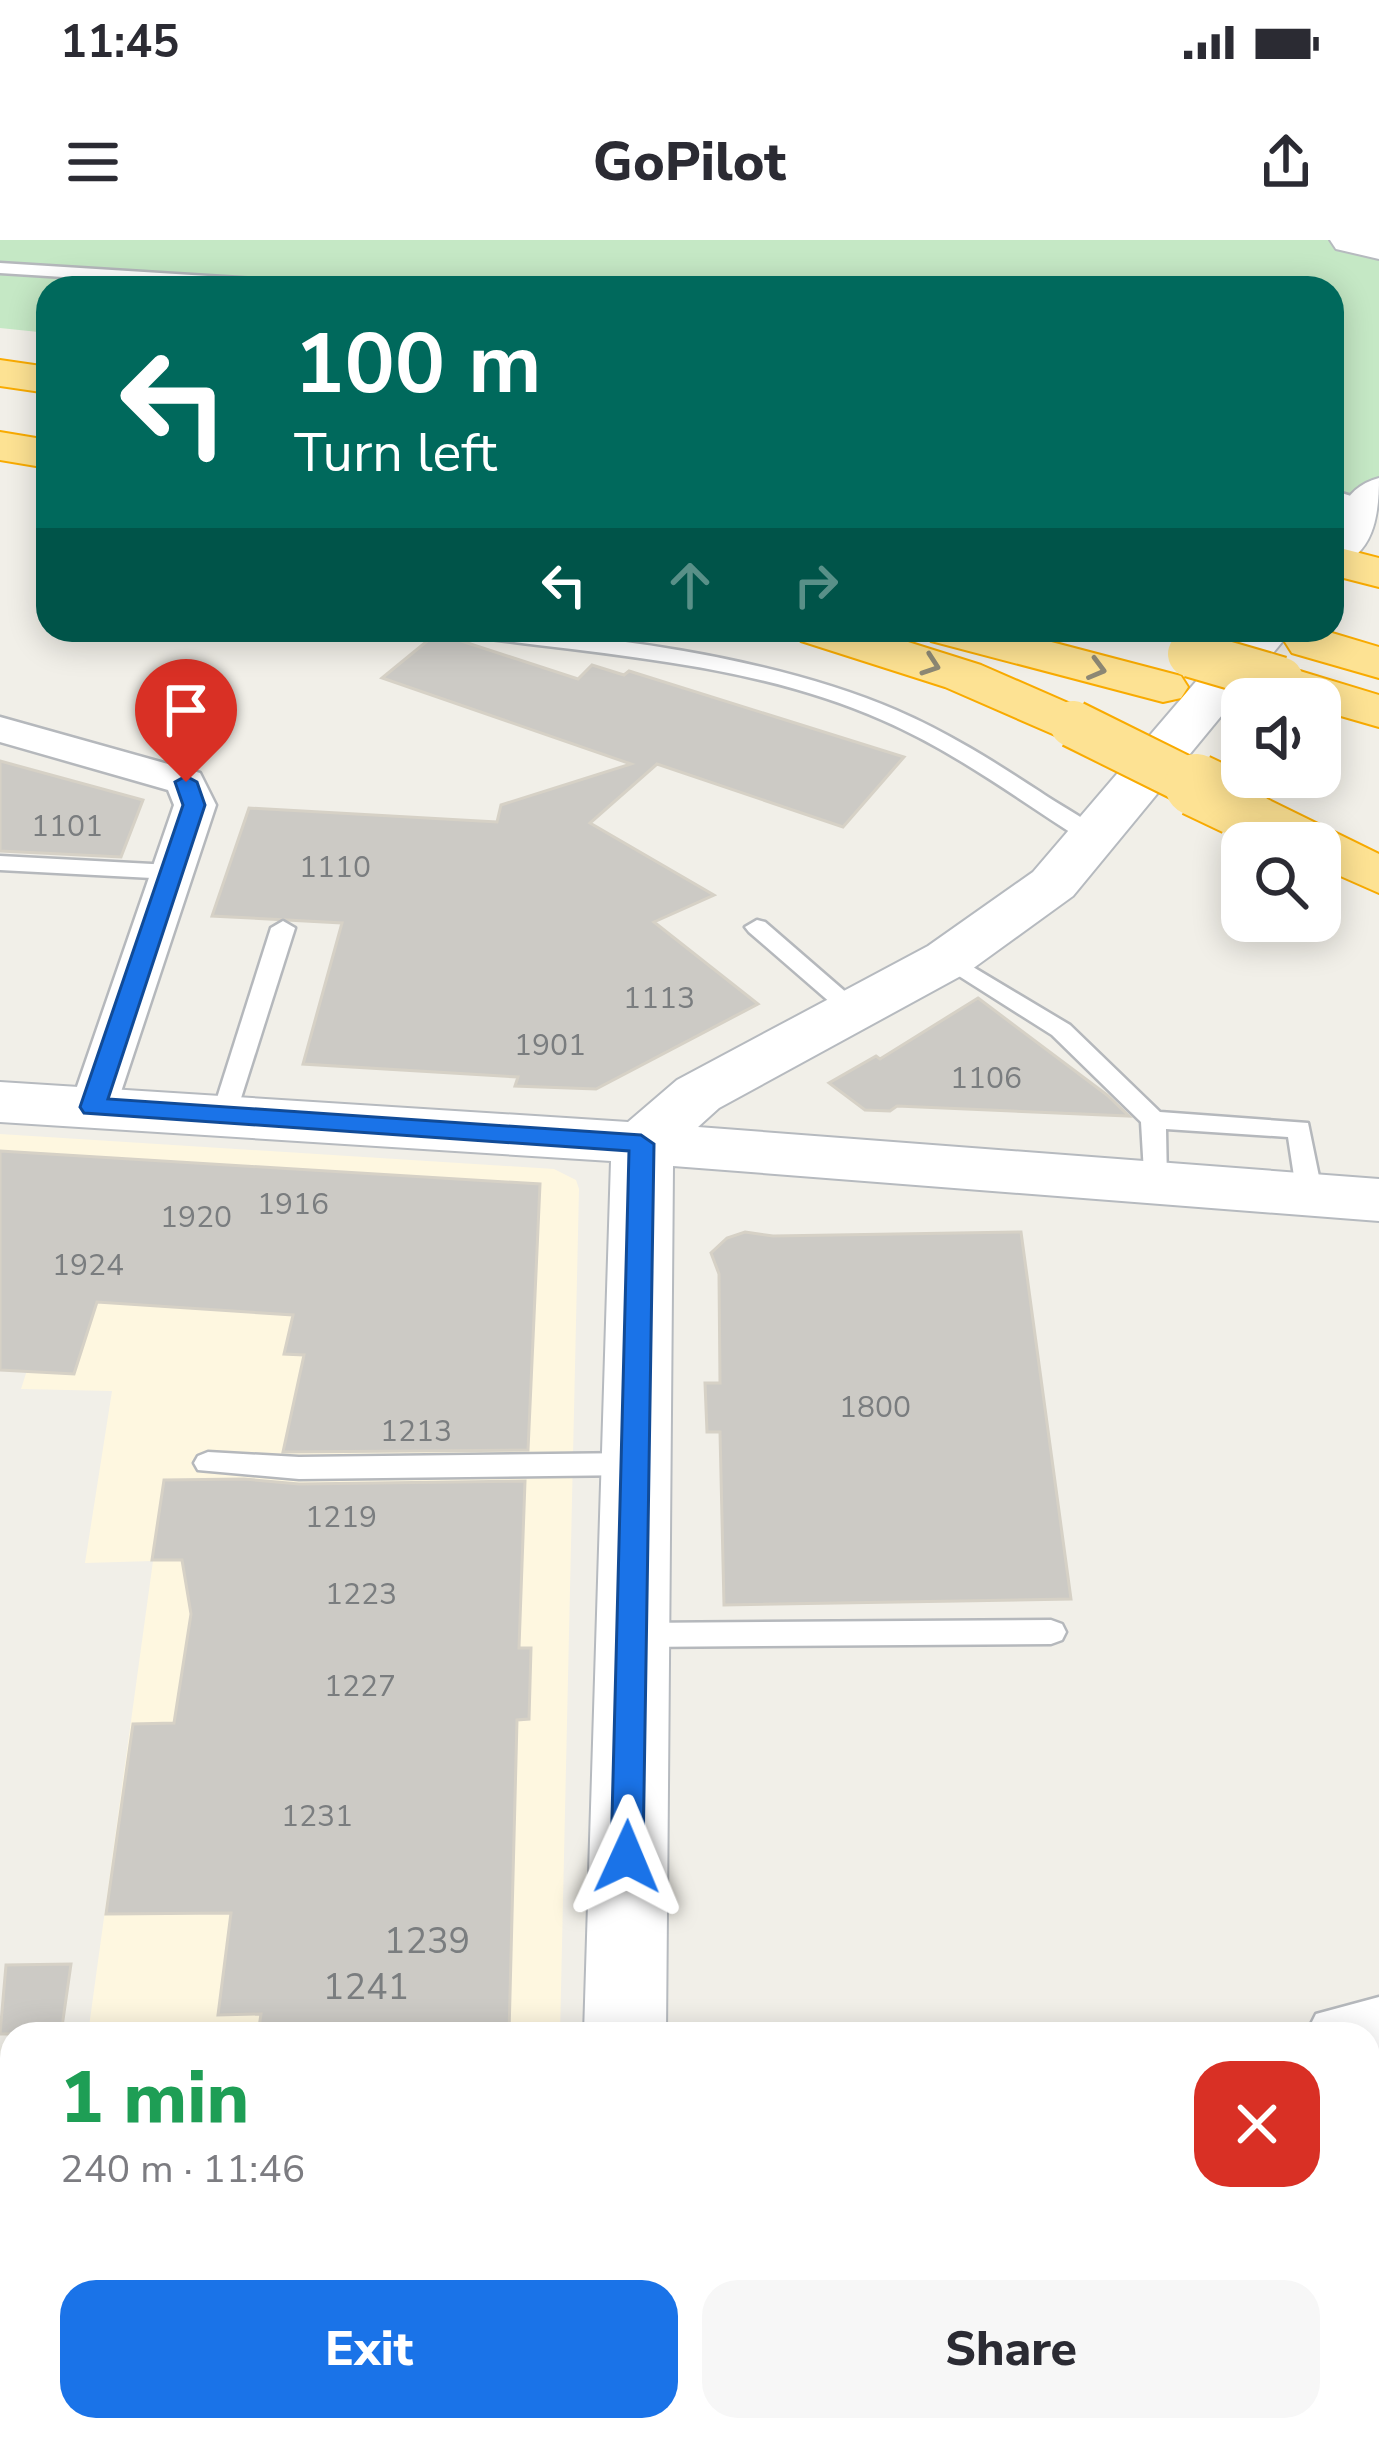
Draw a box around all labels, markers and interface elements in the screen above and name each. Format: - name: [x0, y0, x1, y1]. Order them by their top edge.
- text: 11:45: [60, 12, 179, 73]
- text: GoPilot: [593, 125, 786, 199]
- icon: menu: [60, 129, 126, 195]
- icon: share: [1253, 129, 1319, 195]
- text: 100 m: [294, 307, 542, 422]
- icon: left: [96, 324, 252, 480]
- text: Turn left: [294, 416, 497, 490]
- icon: left: [531, 552, 597, 618]
- icon: ahead: [657, 552, 723, 618]
- icon: right: [783, 552, 849, 618]
- one-way arrow: [919, 651, 940, 675]
- one-way arrow: [1086, 655, 1106, 680]
- pin: [135, 659, 237, 782]
- icon: arrive: [153, 677, 219, 743]
- map controls: [1221, 678, 1341, 942]
- button: sound: [1221, 678, 1341, 798]
- house number: 1101: [31, 806, 103, 847]
- button: search: [1221, 822, 1341, 942]
- house number: 1110: [299, 847, 371, 888]
- house number: 1113: [623, 978, 695, 1019]
- house number: 1901: [514, 1025, 586, 1066]
- house number: 1106: [950, 1058, 1022, 1099]
- house number: 1916: [257, 1184, 329, 1225]
- house number: 1920: [160, 1197, 232, 1238]
- house number: 1924: [52, 1245, 124, 1286]
- house number: 1800: [839, 1387, 911, 1428]
- house number: 1213: [380, 1411, 452, 1452]
- house number: 1219: [305, 1497, 377, 1538]
- house number: 1223: [325, 1574, 397, 1615]
- house number: 1227: [324, 1666, 396, 1707]
- position arrow: [564, 1794, 690, 1920]
- house number: 1231: [281, 1796, 353, 1837]
- house number: 1239: [384, 1917, 470, 1966]
- house number: 1241: [323, 1963, 409, 2012]
- text: 1 min: [60, 2049, 249, 2147]
- button: close: [1194, 2061, 1320, 2187]
- text: 240 m · 11:46: [60, 2143, 305, 2196]
- button: Exit: [60, 2280, 678, 2418]
- button: Share: [702, 2280, 1320, 2418]

